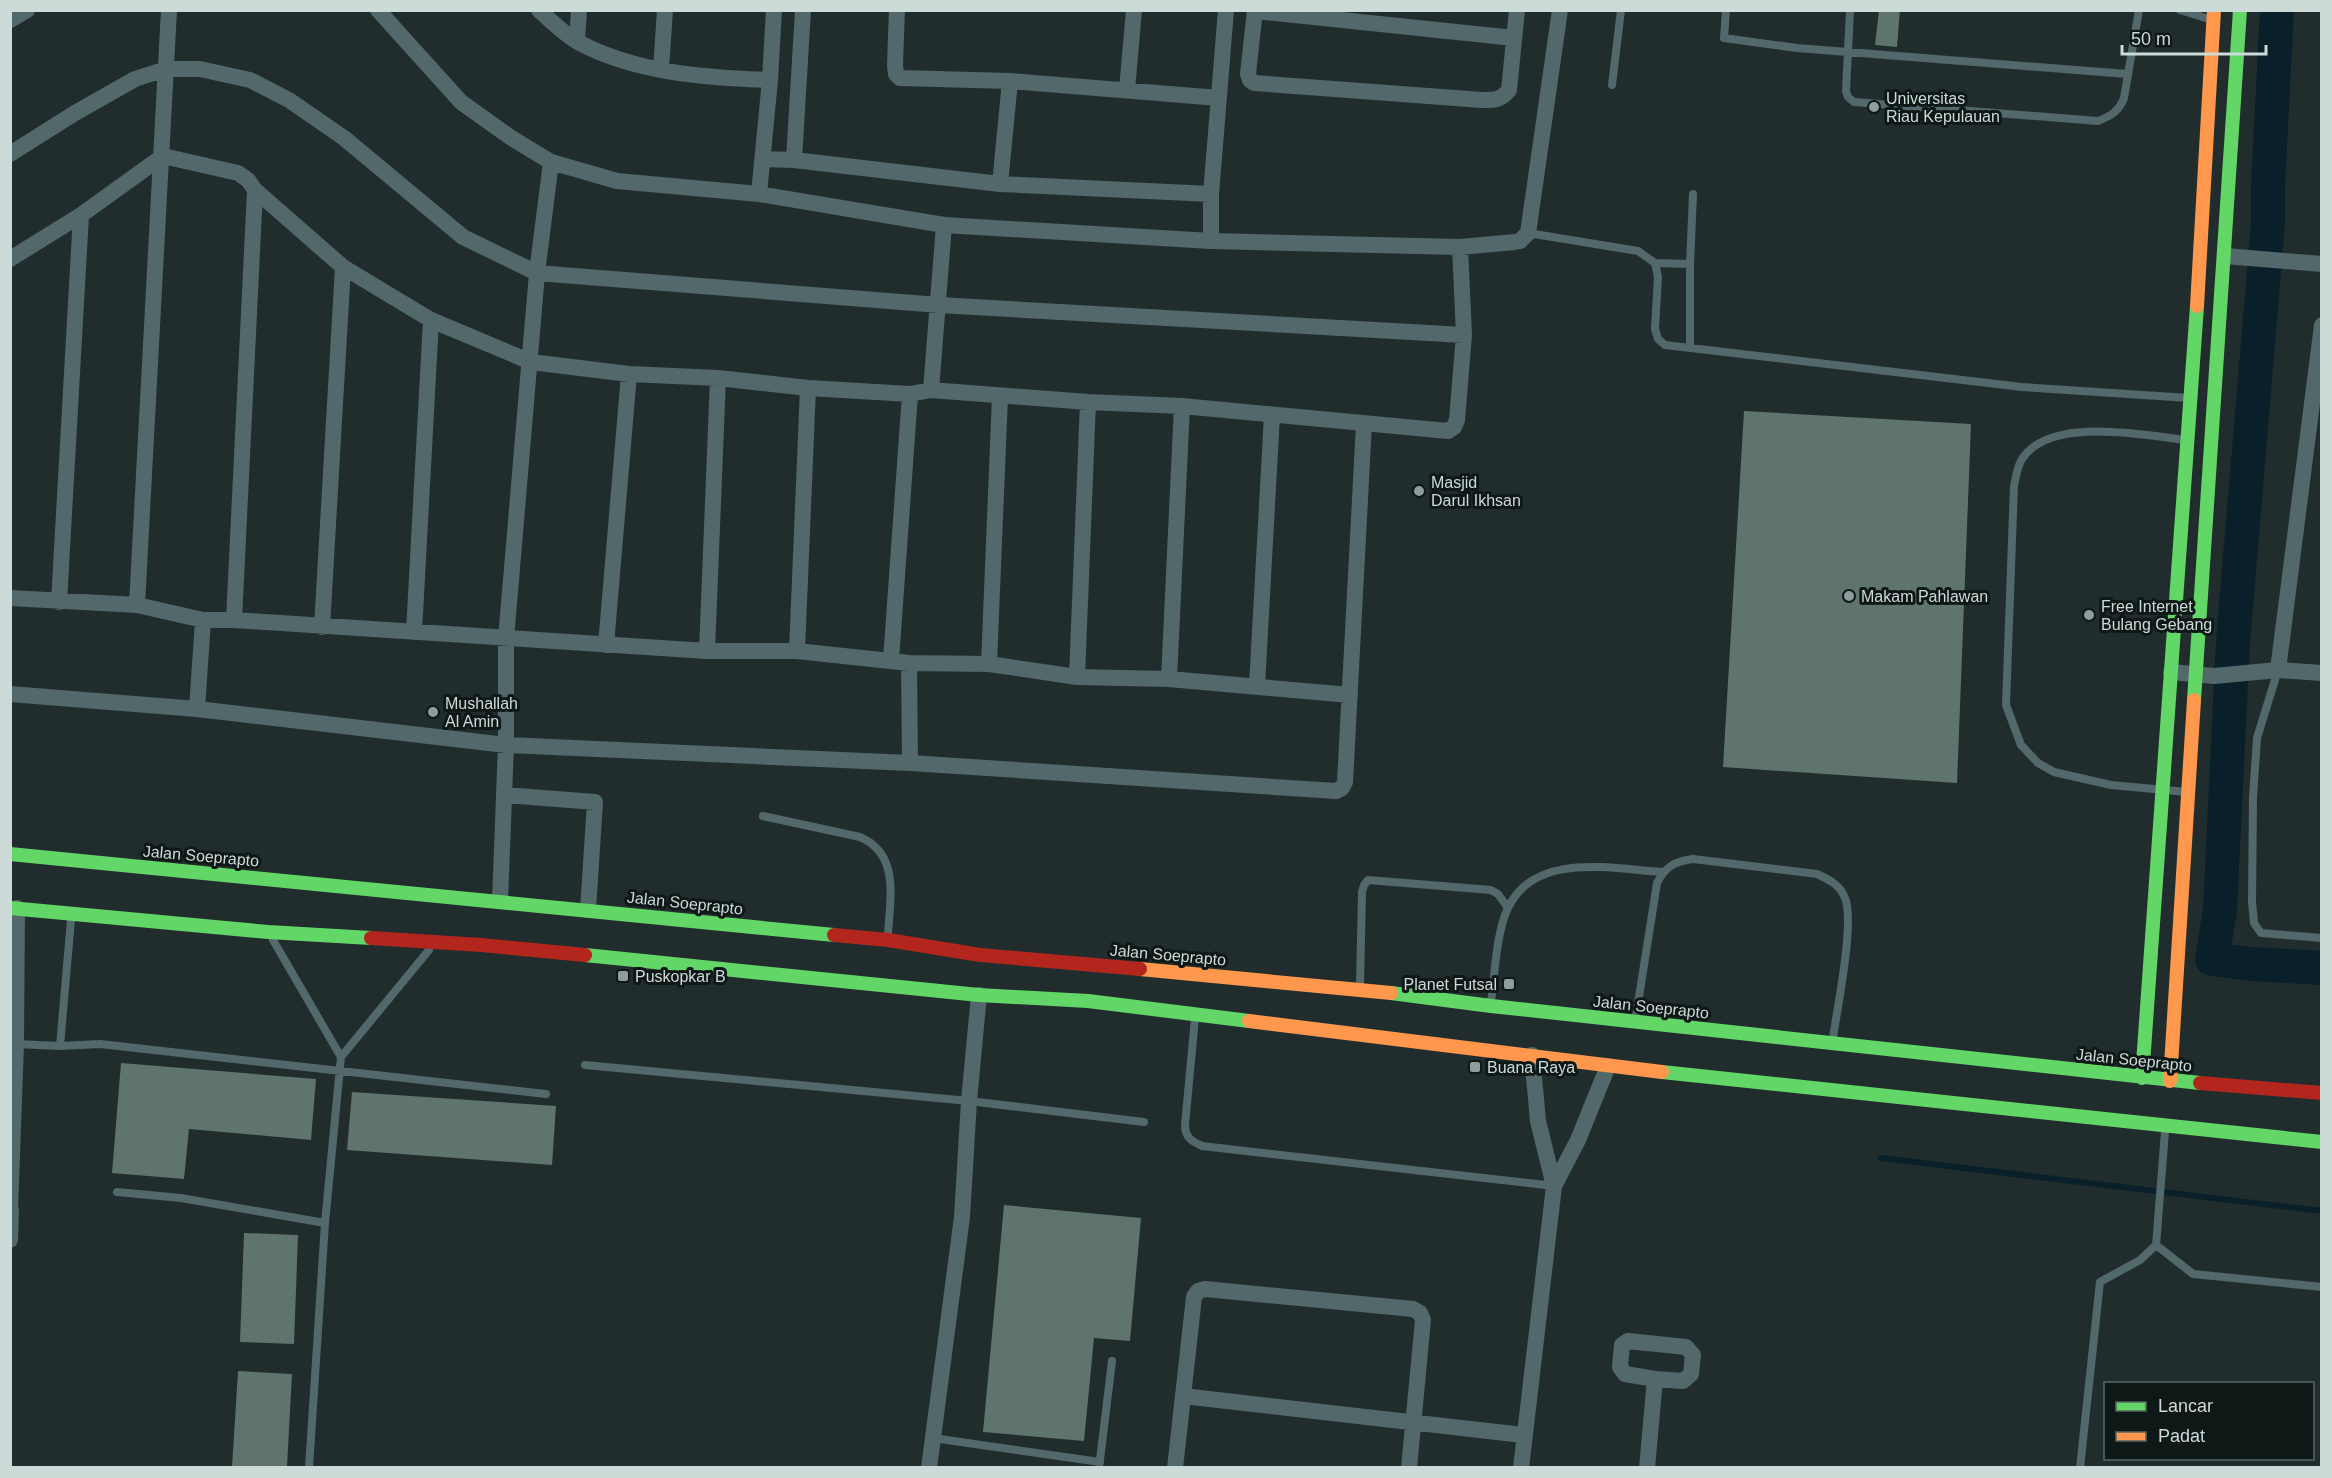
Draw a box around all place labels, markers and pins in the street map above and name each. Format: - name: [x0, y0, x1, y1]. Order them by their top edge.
- place label: Universitas Riau Kepulauan: [1886, 90, 2000, 125]
- marker: Universitas Riau Kepulauan: [1867, 100, 1881, 114]
- place label: Masjid Darul Ikhsan: [1431, 474, 1521, 509]
- marker: Masjid Darul Ikhsan: [1412, 484, 1426, 498]
- place label: Makam Pahlawan: [1861, 588, 1988, 605]
- marker: Makam Pahlawan: [1842, 589, 1856, 603]
- place label: Free Internet Bulang Gebang: [2101, 598, 2212, 633]
- marker: Free Internet Bulang Gebang: [2082, 608, 2096, 622]
- place label: Mushallah Al Amin: [445, 695, 518, 730]
- marker: Mushallah Al Amin: [426, 705, 440, 719]
- place label: Puskopkar B: [635, 968, 726, 985]
- marker: Puskopkar B: [616, 969, 630, 983]
- place label: Planet Futsal: [1404, 976, 1497, 993]
- marker: Planet Futsal: [1502, 977, 1516, 991]
- place label: Buana Raya: [1487, 1059, 1575, 1076]
- marker: Buana Raya: [1468, 1060, 1482, 1074]

